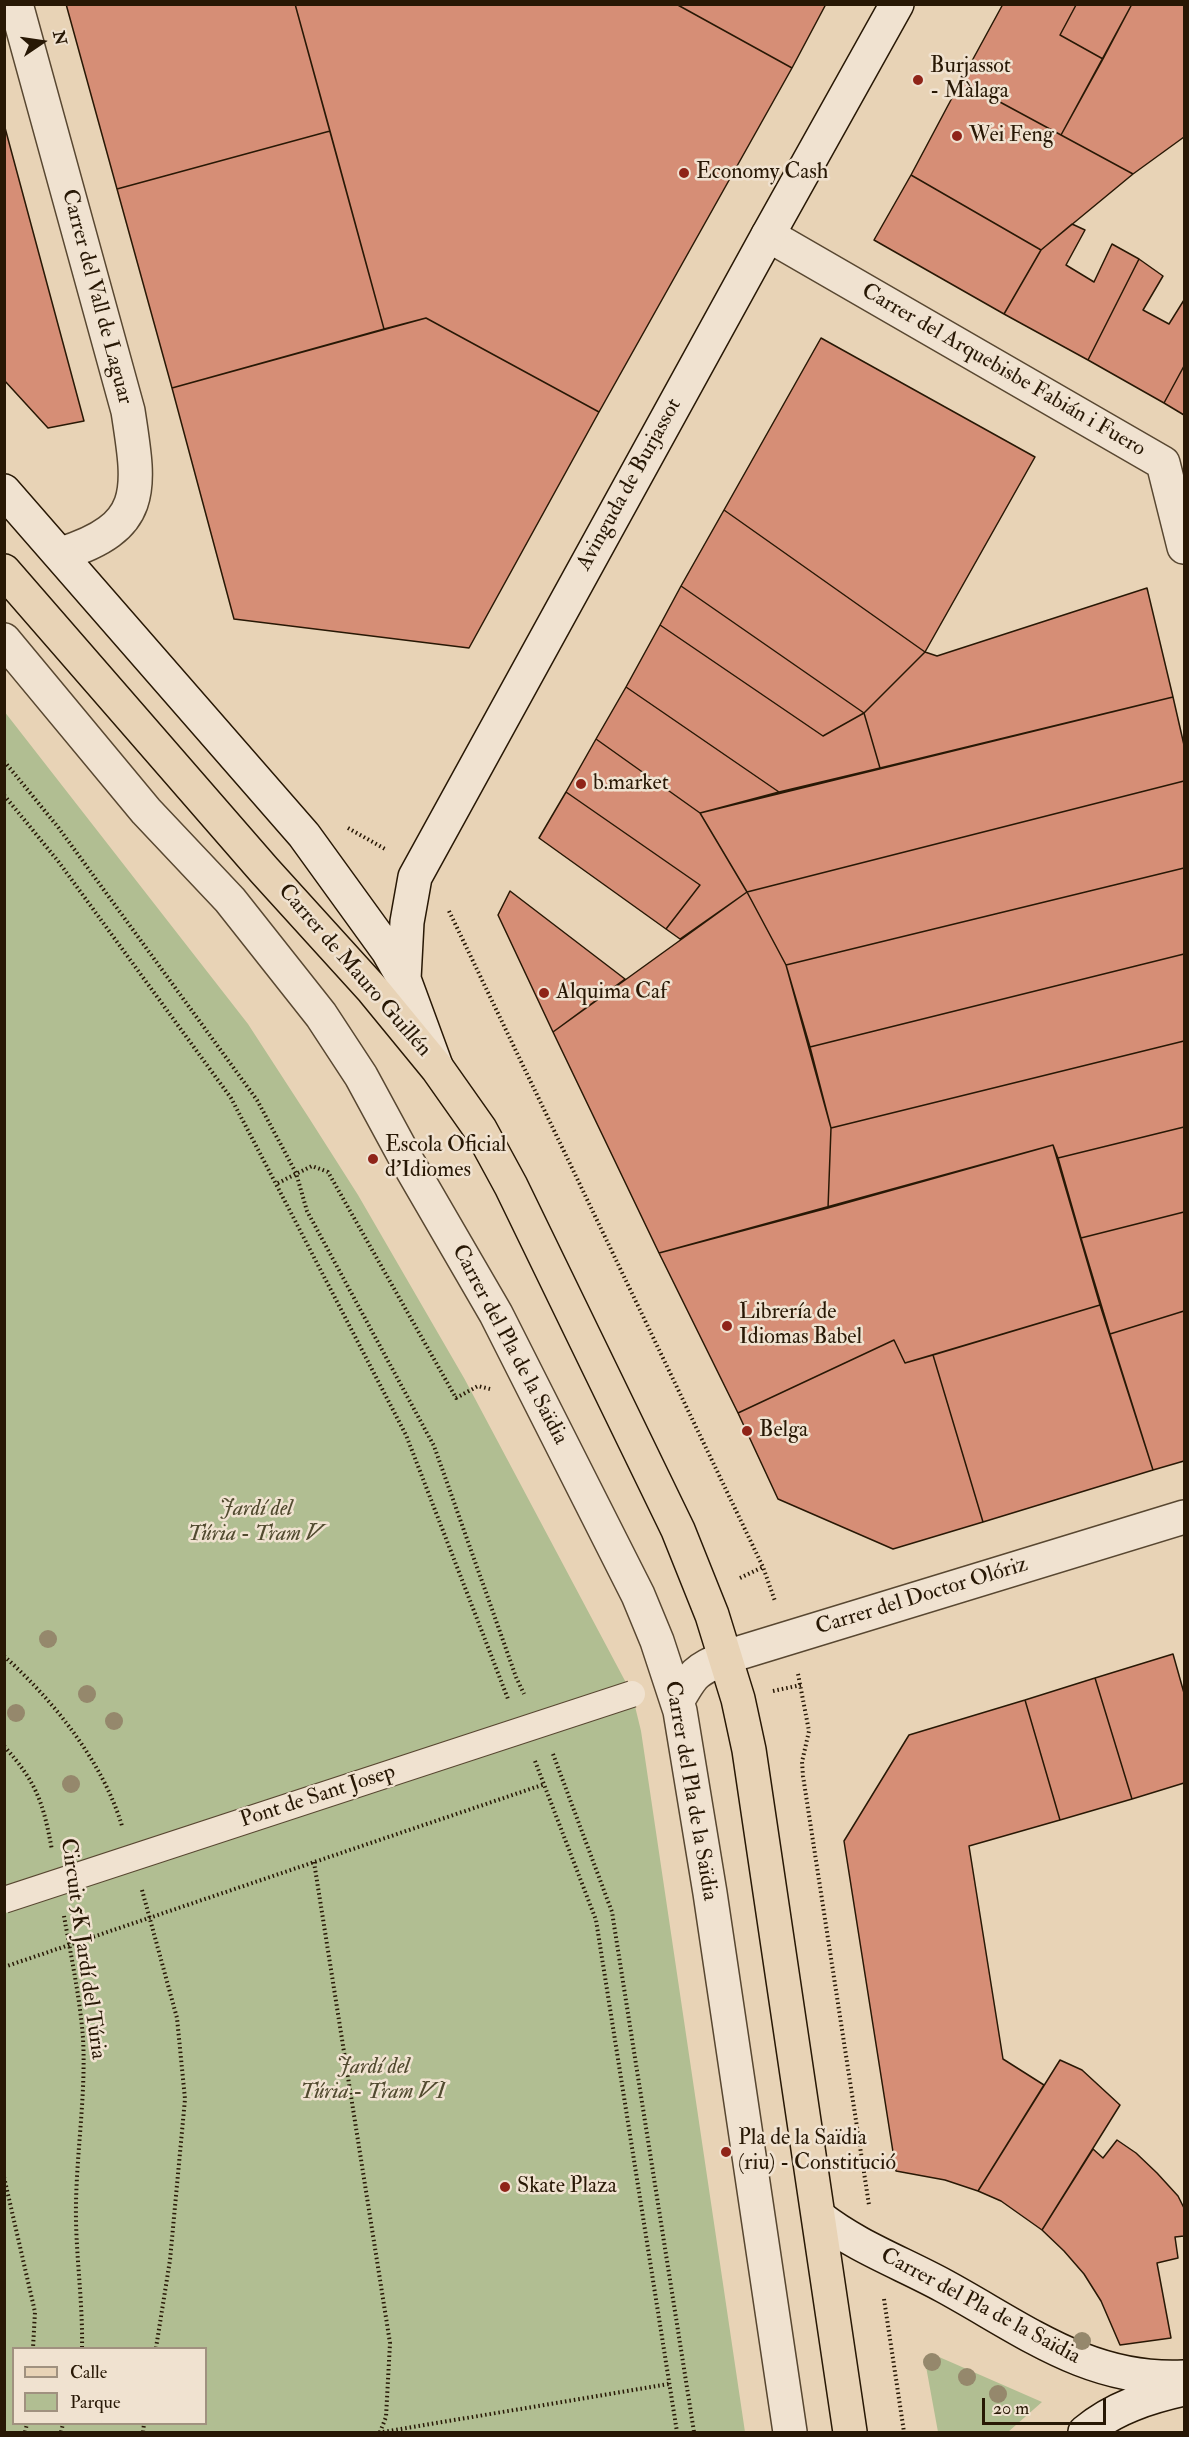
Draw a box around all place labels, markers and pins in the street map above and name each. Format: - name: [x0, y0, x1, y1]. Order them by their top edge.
- place label: Burjassot - Màlaga: [930, 54, 1011, 106]
- marker: Burjassot - Màlaga: [911, 73, 925, 87]
- place label: Wei Feng: [969, 123, 1054, 149]
- marker: Wei Feng: [950, 129, 964, 143]
- place label: Economy Cash: [696, 160, 828, 186]
- marker: Economy Cash: [677, 166, 691, 180]
- place label: b.market: [593, 771, 669, 797]
- marker: b.market: [574, 777, 588, 791]
- place label: Alquima Caf: [556, 980, 667, 1006]
- marker: Alquima Caf: [537, 986, 551, 1000]
- place label: Escola Oficial d'Idiomes: [385, 1133, 506, 1184]
- marker: Escola Oficial d'Idiomes: [366, 1152, 380, 1166]
- place label: Librería de Idiomas Babel: [739, 1300, 862, 1352]
- marker: Librería de Idiomas Babel: [720, 1319, 734, 1333]
- place label: Belga: [759, 1418, 808, 1444]
- marker: Belga: [740, 1424, 754, 1438]
- place label: Pla de la Saïdia (riu) - Constitució: [738, 2126, 896, 2178]
- marker: Pla de la Saïdia (riu) - Constitució: [719, 2145, 733, 2159]
- place label: Skate Plaza: [517, 2174, 617, 2200]
- marker: Skate Plaza: [498, 2180, 512, 2194]

